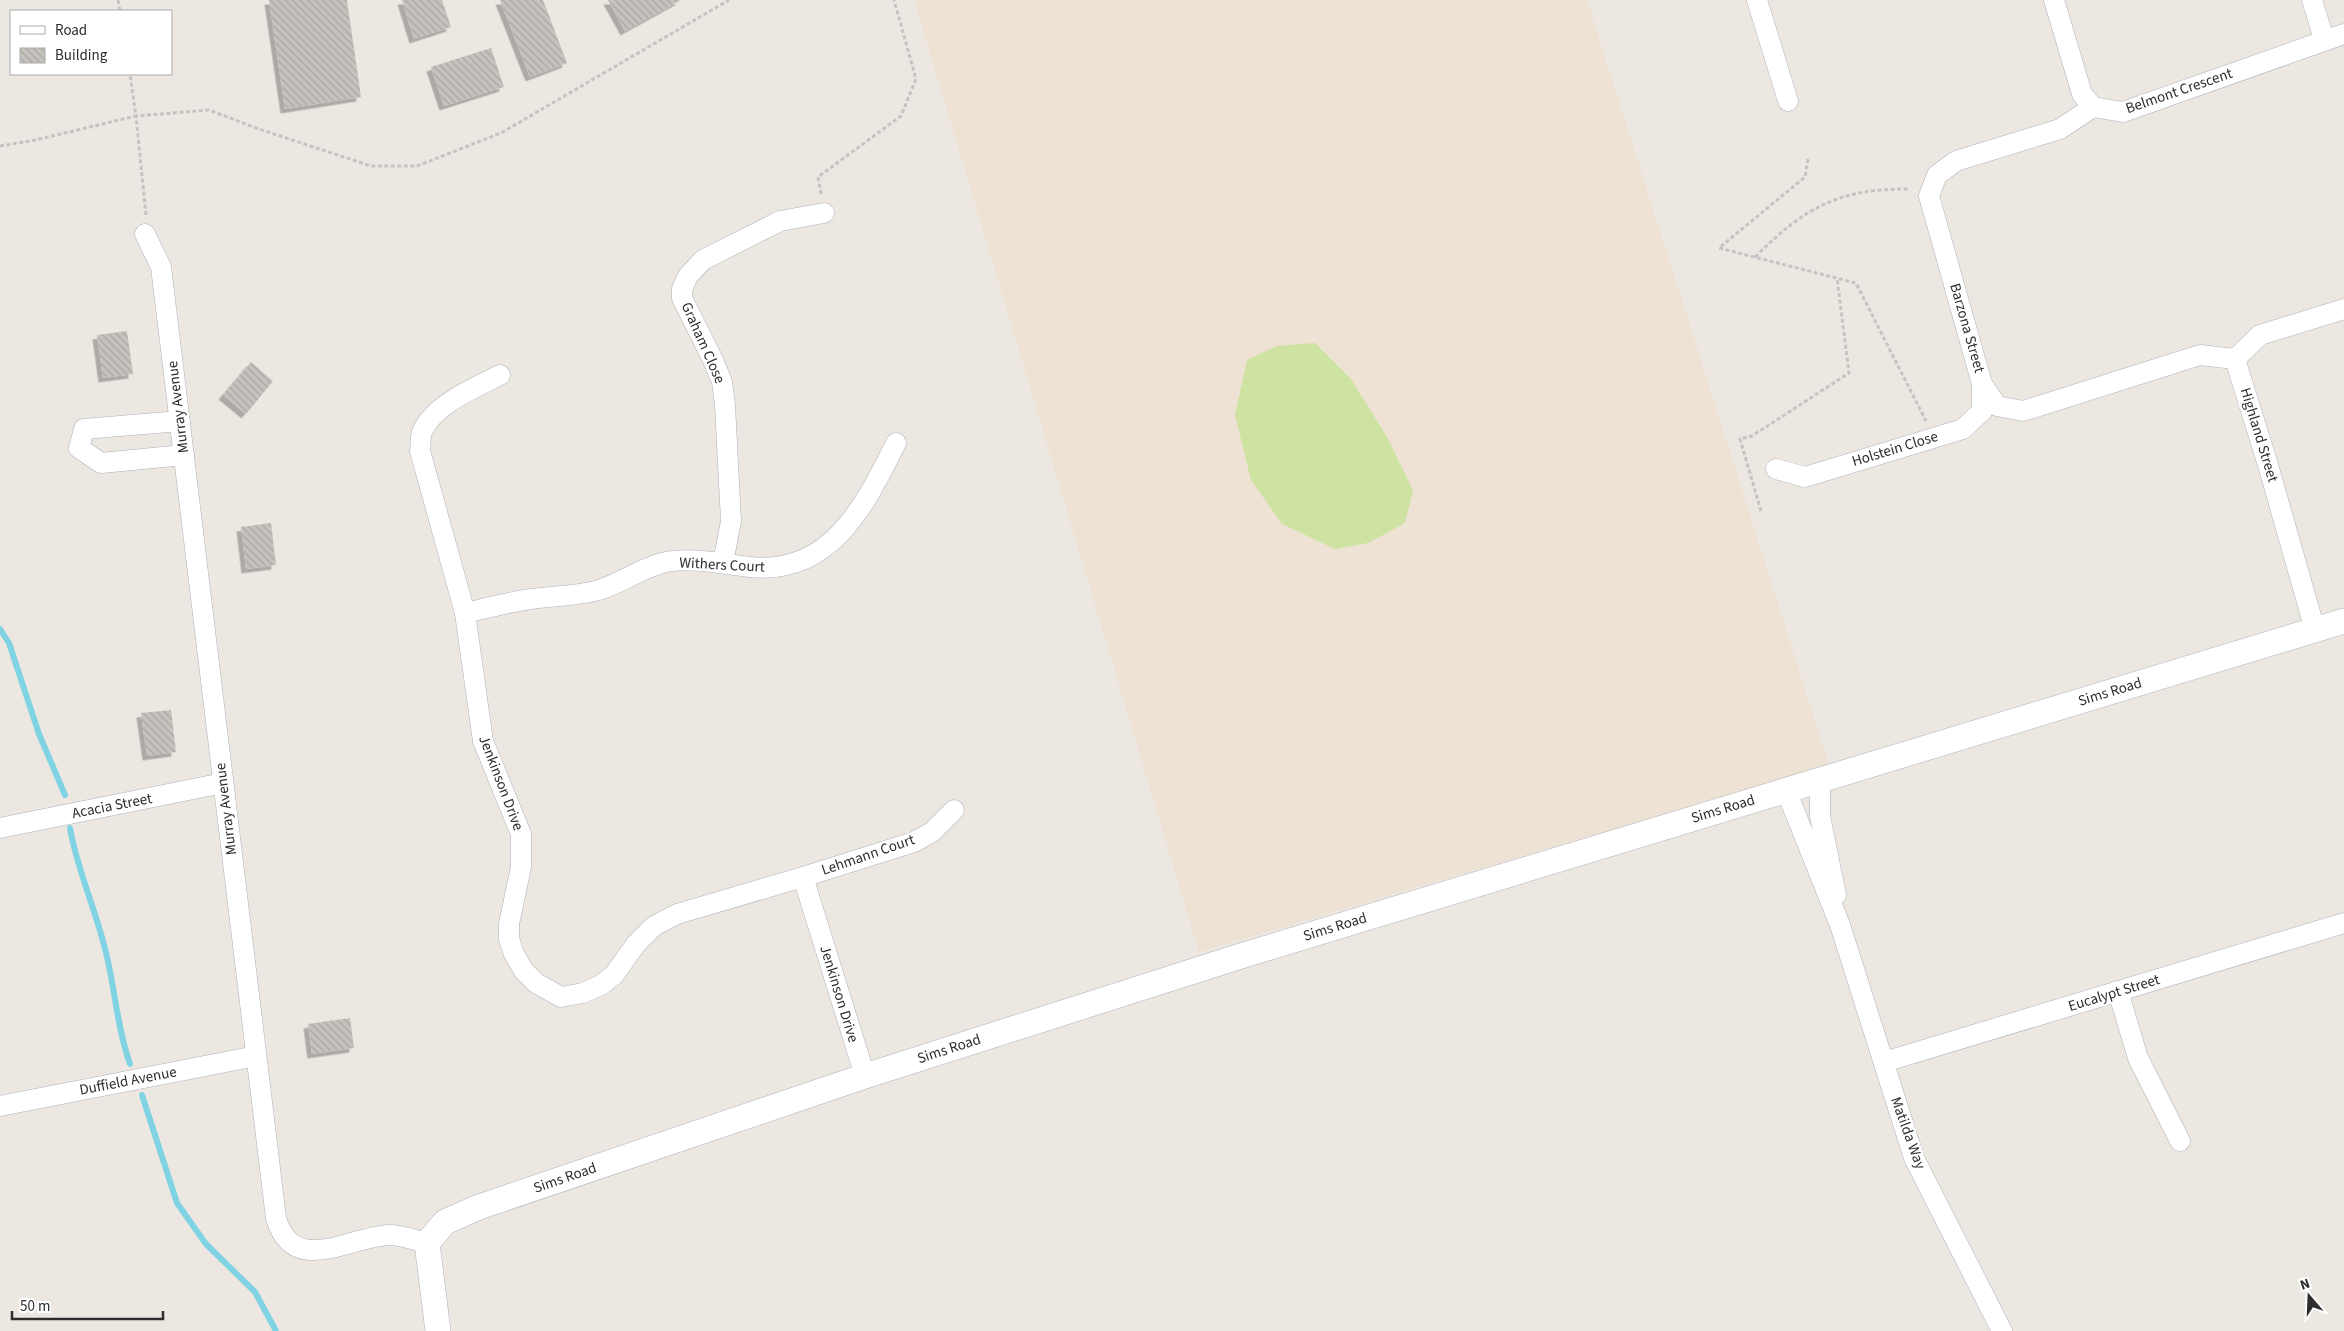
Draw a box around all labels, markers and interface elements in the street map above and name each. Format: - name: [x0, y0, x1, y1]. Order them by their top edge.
- legend: [10, 10, 172, 75]
- text: Road: [55, 20, 87, 41]
- text: Building: [55, 45, 108, 66]
- street label: Belmont Crescent: [2123, 63, 2235, 119]
- street label: Barzona Street: [1944, 281, 1990, 375]
- street label: Graham Close: [676, 299, 730, 387]
- street label: Murray Avenue: [162, 360, 194, 454]
- street label: Highland Street: [2235, 385, 2283, 485]
- street label: Holstein Close: [1849, 426, 1941, 472]
- street label: Withers Court: [679, 552, 765, 578]
- street label: Sims Road: [2076, 672, 2144, 712]
- street label: Jenkinson Drive: [473, 732, 529, 834]
- street label: Murray Avenue: [210, 762, 242, 856]
- street label: Acacia Street: [70, 788, 154, 824]
- street label: Sims Road: [1689, 789, 1757, 829]
- street label: Lehmann Court: [819, 829, 917, 881]
- street label: Sims Road: [1301, 907, 1369, 947]
- street label: Jenkinson Drive: [814, 943, 864, 1045]
- street label: Eucalypt Street: [2066, 969, 2162, 1017]
- street label: Sims Road: [915, 1029, 983, 1069]
- street label: Duffield Avenue: [78, 1061, 178, 1101]
- street label: Matilda Way: [1885, 1094, 1931, 1172]
- street label: Sims Road: [531, 1157, 599, 1199]
- north arrow: [2284, 1271, 2334, 1321]
- text: N: [2297, 1274, 2313, 1296]
- scale bar: [12, 1288, 164, 1320]
- text: 50 m: [20, 1296, 50, 1317]

